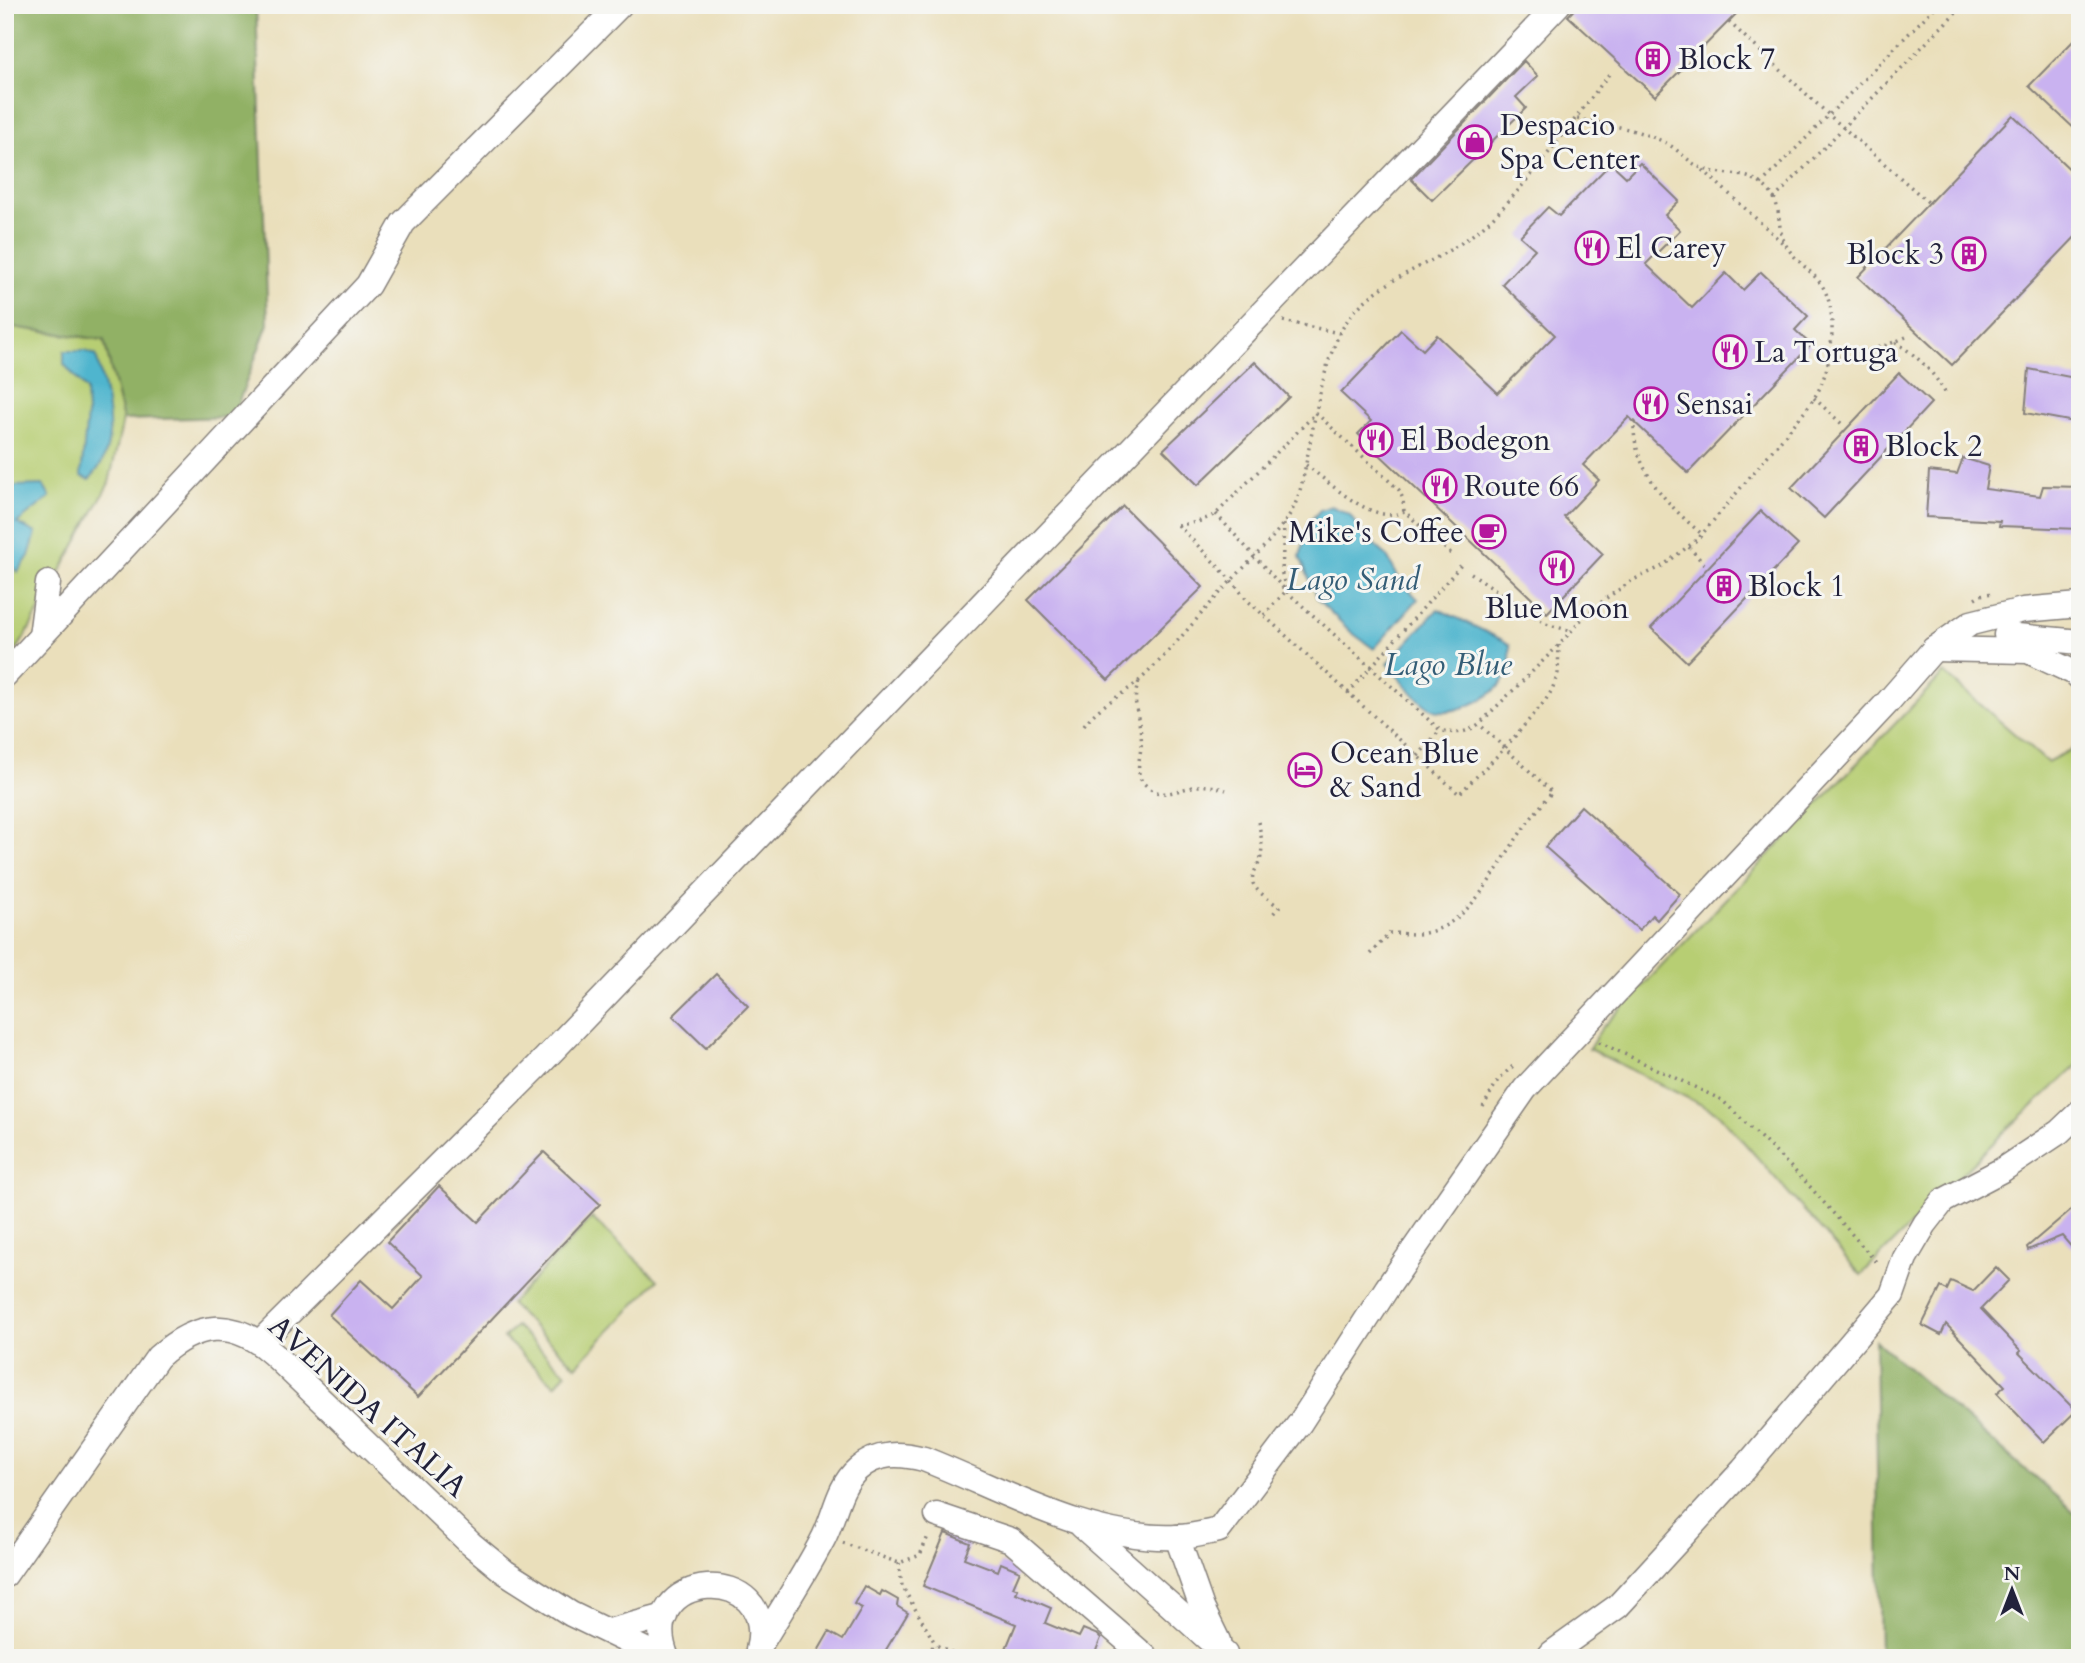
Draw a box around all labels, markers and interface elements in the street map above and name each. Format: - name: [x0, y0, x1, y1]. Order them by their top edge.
- place label: Block 7: [1678, 39, 1775, 80]
- building icon: Block 7: [1634, 40, 1672, 78]
- place label: Despacio Spa Center: [1500, 105, 1640, 180]
- shop icon: Despacio Spa Center: [1456, 123, 1494, 161]
- place label: El Carey: [1616, 228, 1727, 269]
- restaurant icon: El Carey: [1573, 229, 1611, 267]
- place label: Block 3: [1847, 234, 1944, 275]
- building icon: Block 3: [1950, 235, 1988, 273]
- place label: La Tortuga: [1754, 332, 1898, 373]
- restaurant icon: La Tortuga: [1711, 333, 1749, 371]
- place label: Sensai: [1676, 384, 1753, 425]
- restaurant icon: Sensai: [1632, 385, 1670, 423]
- place label: El Bodegon: [1400, 420, 1550, 461]
- restaurant icon: El Bodegon: [1357, 421, 1395, 459]
- place label: Block 2: [1885, 426, 1982, 467]
- building icon: Block 2: [1842, 427, 1880, 465]
- place label: Route 66: [1464, 466, 1579, 507]
- restaurant icon: Route 66: [1421, 467, 1459, 505]
- place label: Mike's Coffee: [1288, 512, 1464, 553]
- cafe icon: Mike's Coffee: [1470, 513, 1508, 551]
- restaurant icon: Blue Moon: [1538, 549, 1576, 587]
- water label: Lago Sand: [1286, 558, 1421, 602]
- place label: Block 1: [1748, 566, 1845, 607]
- building icon: Block 1: [1705, 567, 1743, 605]
- place label: Blue Moon: [1485, 588, 1629, 629]
- water label: Lago Blue: [1384, 643, 1513, 687]
- place label: Ocean Blue & Sand: [1330, 733, 1479, 808]
- hotel icon: Ocean Blue & Sand: [1286, 751, 1324, 789]
- street label: AVENIDA ITALIA: [259, 1306, 477, 1507]
- north arrow: [1976, 1554, 2046, 1624]
- text: N: [2004, 1561, 2021, 1587]

